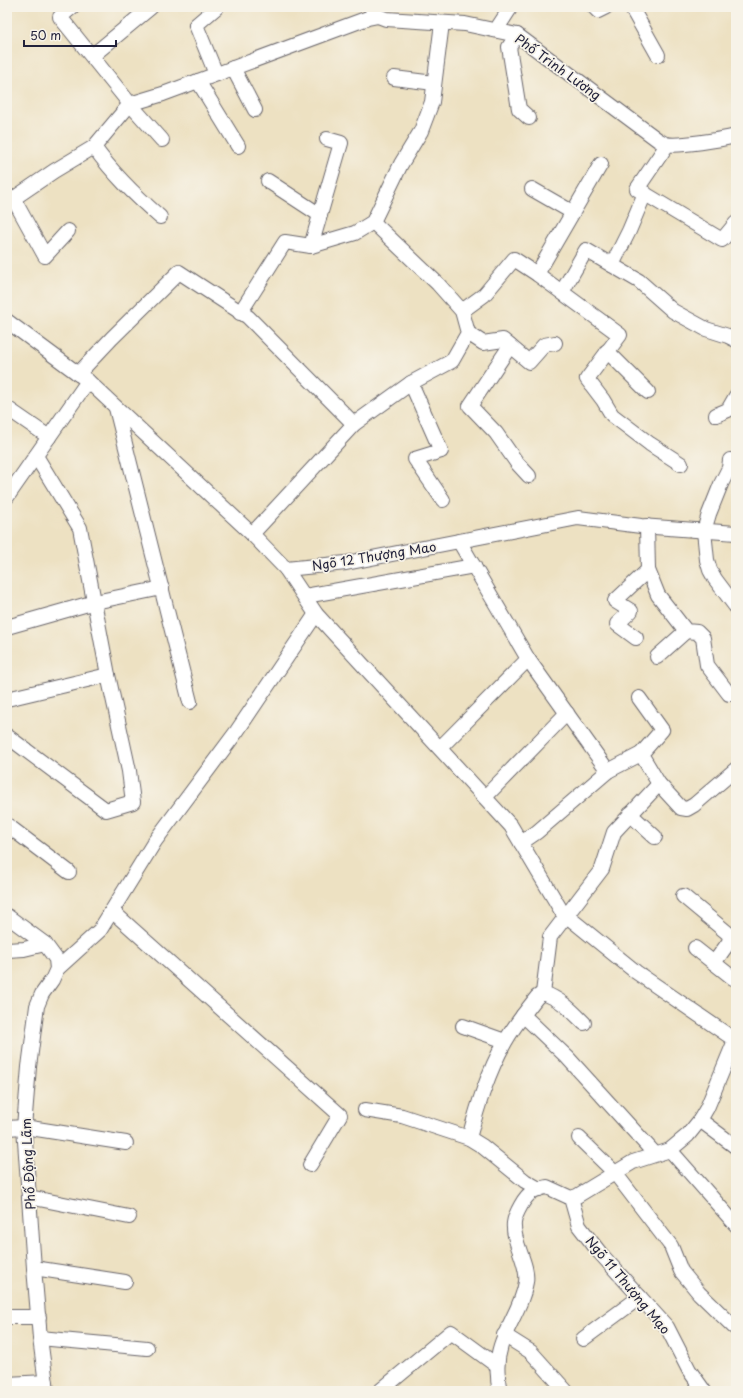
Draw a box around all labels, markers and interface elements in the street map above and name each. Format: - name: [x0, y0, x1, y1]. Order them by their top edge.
- scale bar: [24, 22, 116, 48]
- text: 50 m: [30, 26, 61, 44]
- street label: Phố Trinh Lương: [511, 29, 605, 104]
- street label: Ngõ 12 Thượng Mao: [310, 536, 437, 575]
- street label: Phố Động Lãm: [16, 1118, 39, 1210]
- street label: Ngõ 11 Thượng Mạo: [582, 1232, 675, 1338]

